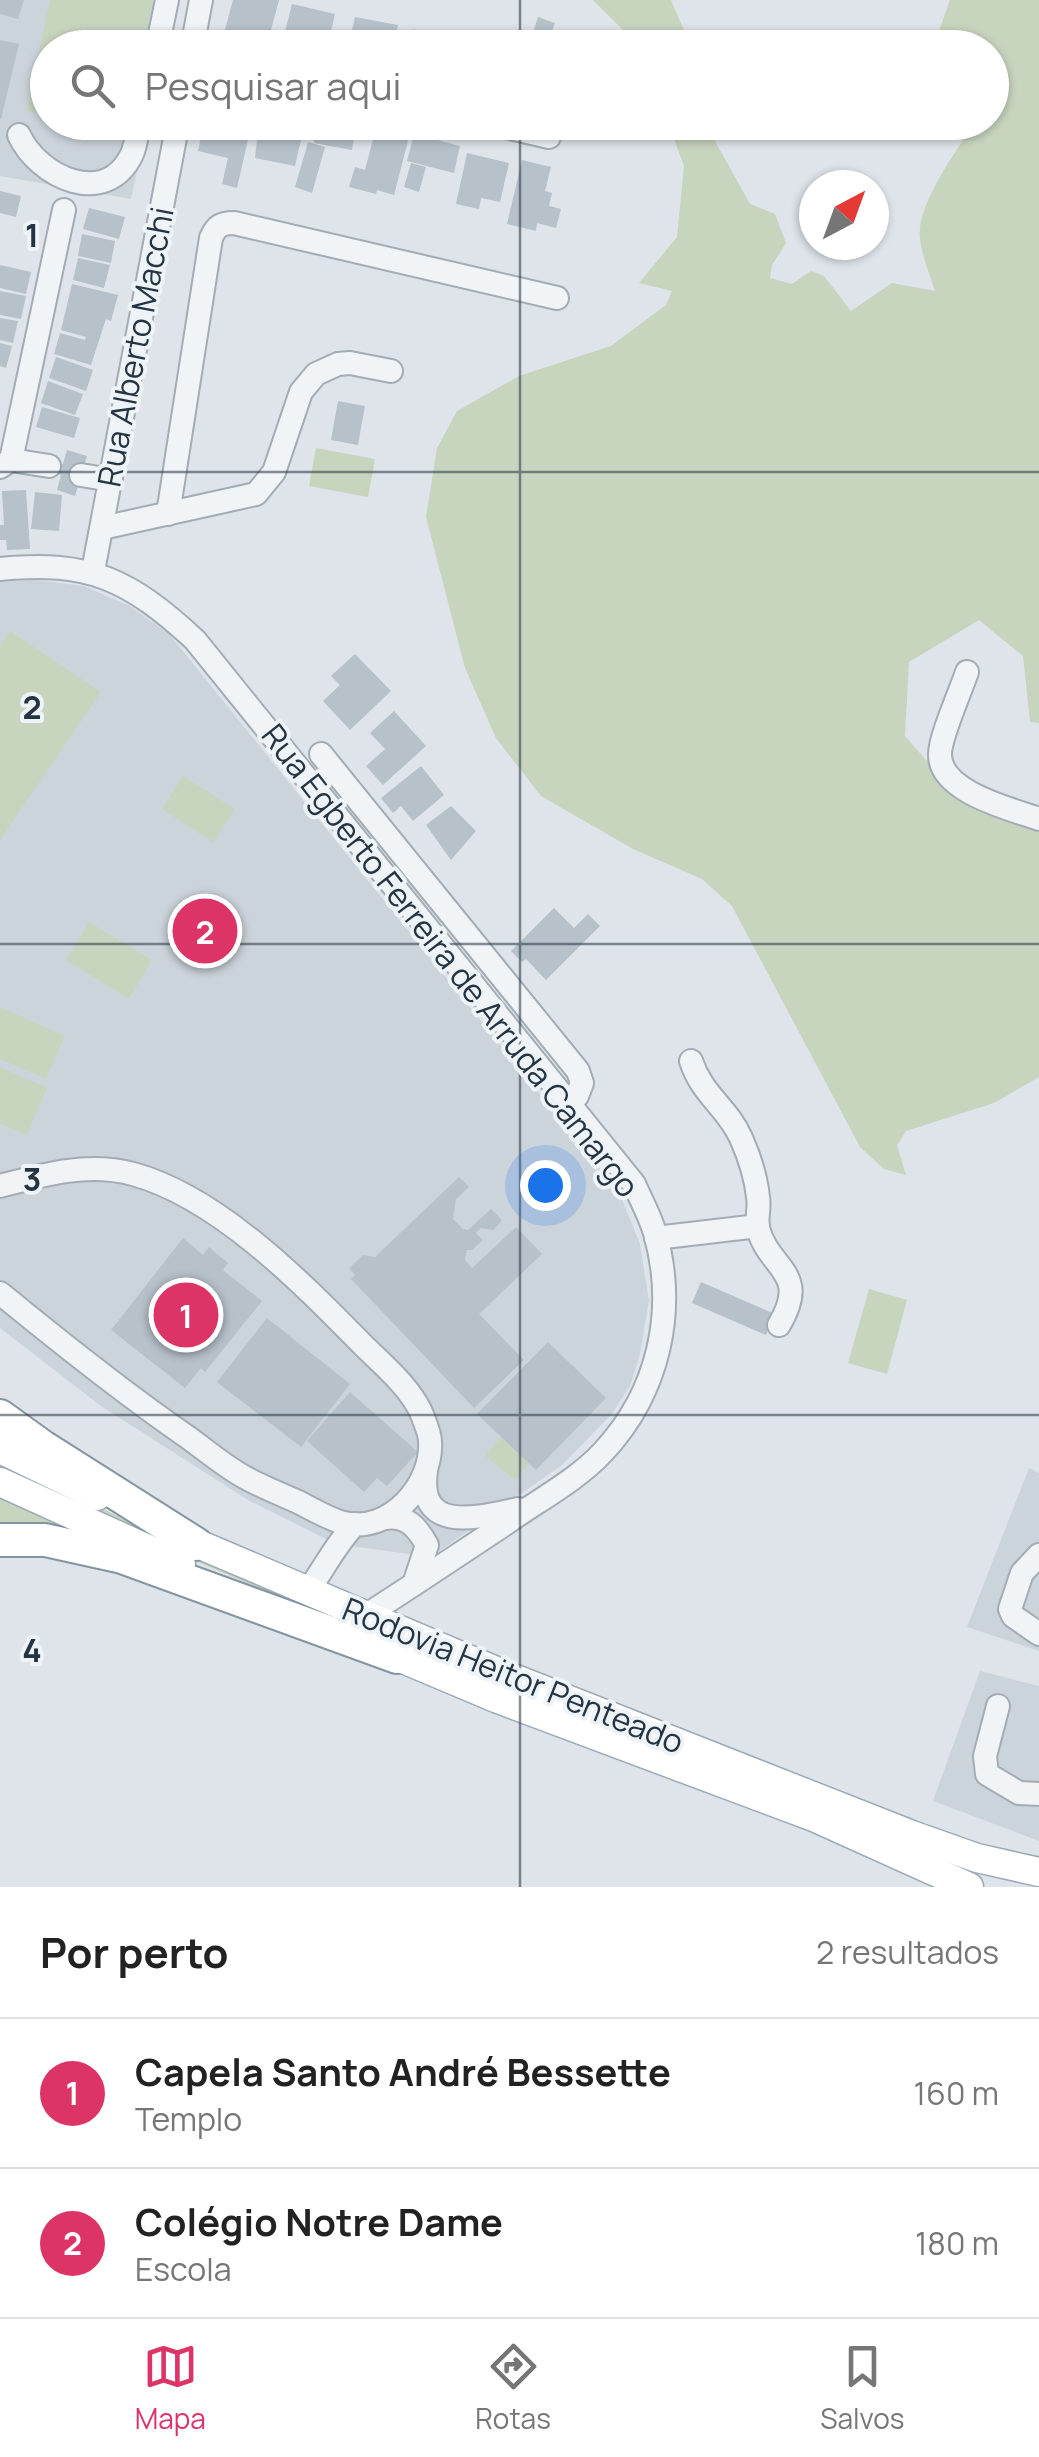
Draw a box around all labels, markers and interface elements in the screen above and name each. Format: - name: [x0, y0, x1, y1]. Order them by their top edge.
- search box: [30, 30, 1009, 140]
- icon: search: [65, 58, 120, 113]
- text: Pesquisar aqui: [145, 59, 401, 111]
- north arrow: [799, 170, 889, 260]
- street label: Rua Alberto Macchi: [86, 203, 184, 490]
- text: 1: [25, 213, 39, 257]
- text: 2: [22, 685, 42, 729]
- street label: Rua Egberto Ferreira de Arruda Camargo: [252, 715, 650, 1206]
- pin: 2: [172, 894, 238, 968]
- text: 3: [23, 1157, 41, 1201]
- your location: [520, 1160, 571, 1211]
- pin: 1: [154, 1278, 218, 1352]
- street label: Rodovia Heitor Penteado: [336, 1586, 690, 1764]
- text: 4: [22, 1628, 42, 1672]
- text: Por perto: [40, 1923, 228, 1981]
- text: 2 resultados: [816, 1930, 999, 1974]
- text: Capela Santo André Bessette: [135, 2045, 671, 2097]
- text: 1: [65, 2071, 80, 2115]
- text: 160 m: [914, 2071, 999, 2115]
- text: Templo: [135, 2097, 242, 2141]
- text: Colégio Notre Dame: [135, 2195, 503, 2247]
- text: 2: [63, 2221, 82, 2265]
- text: 180 m: [915, 2221, 999, 2265]
- text: Escola: [135, 2247, 231, 2291]
- tab: Mapa: [135, 2339, 206, 2437]
- tab: Rotas: [475, 2339, 551, 2437]
- tab: Salvos: [820, 2339, 904, 2437]

